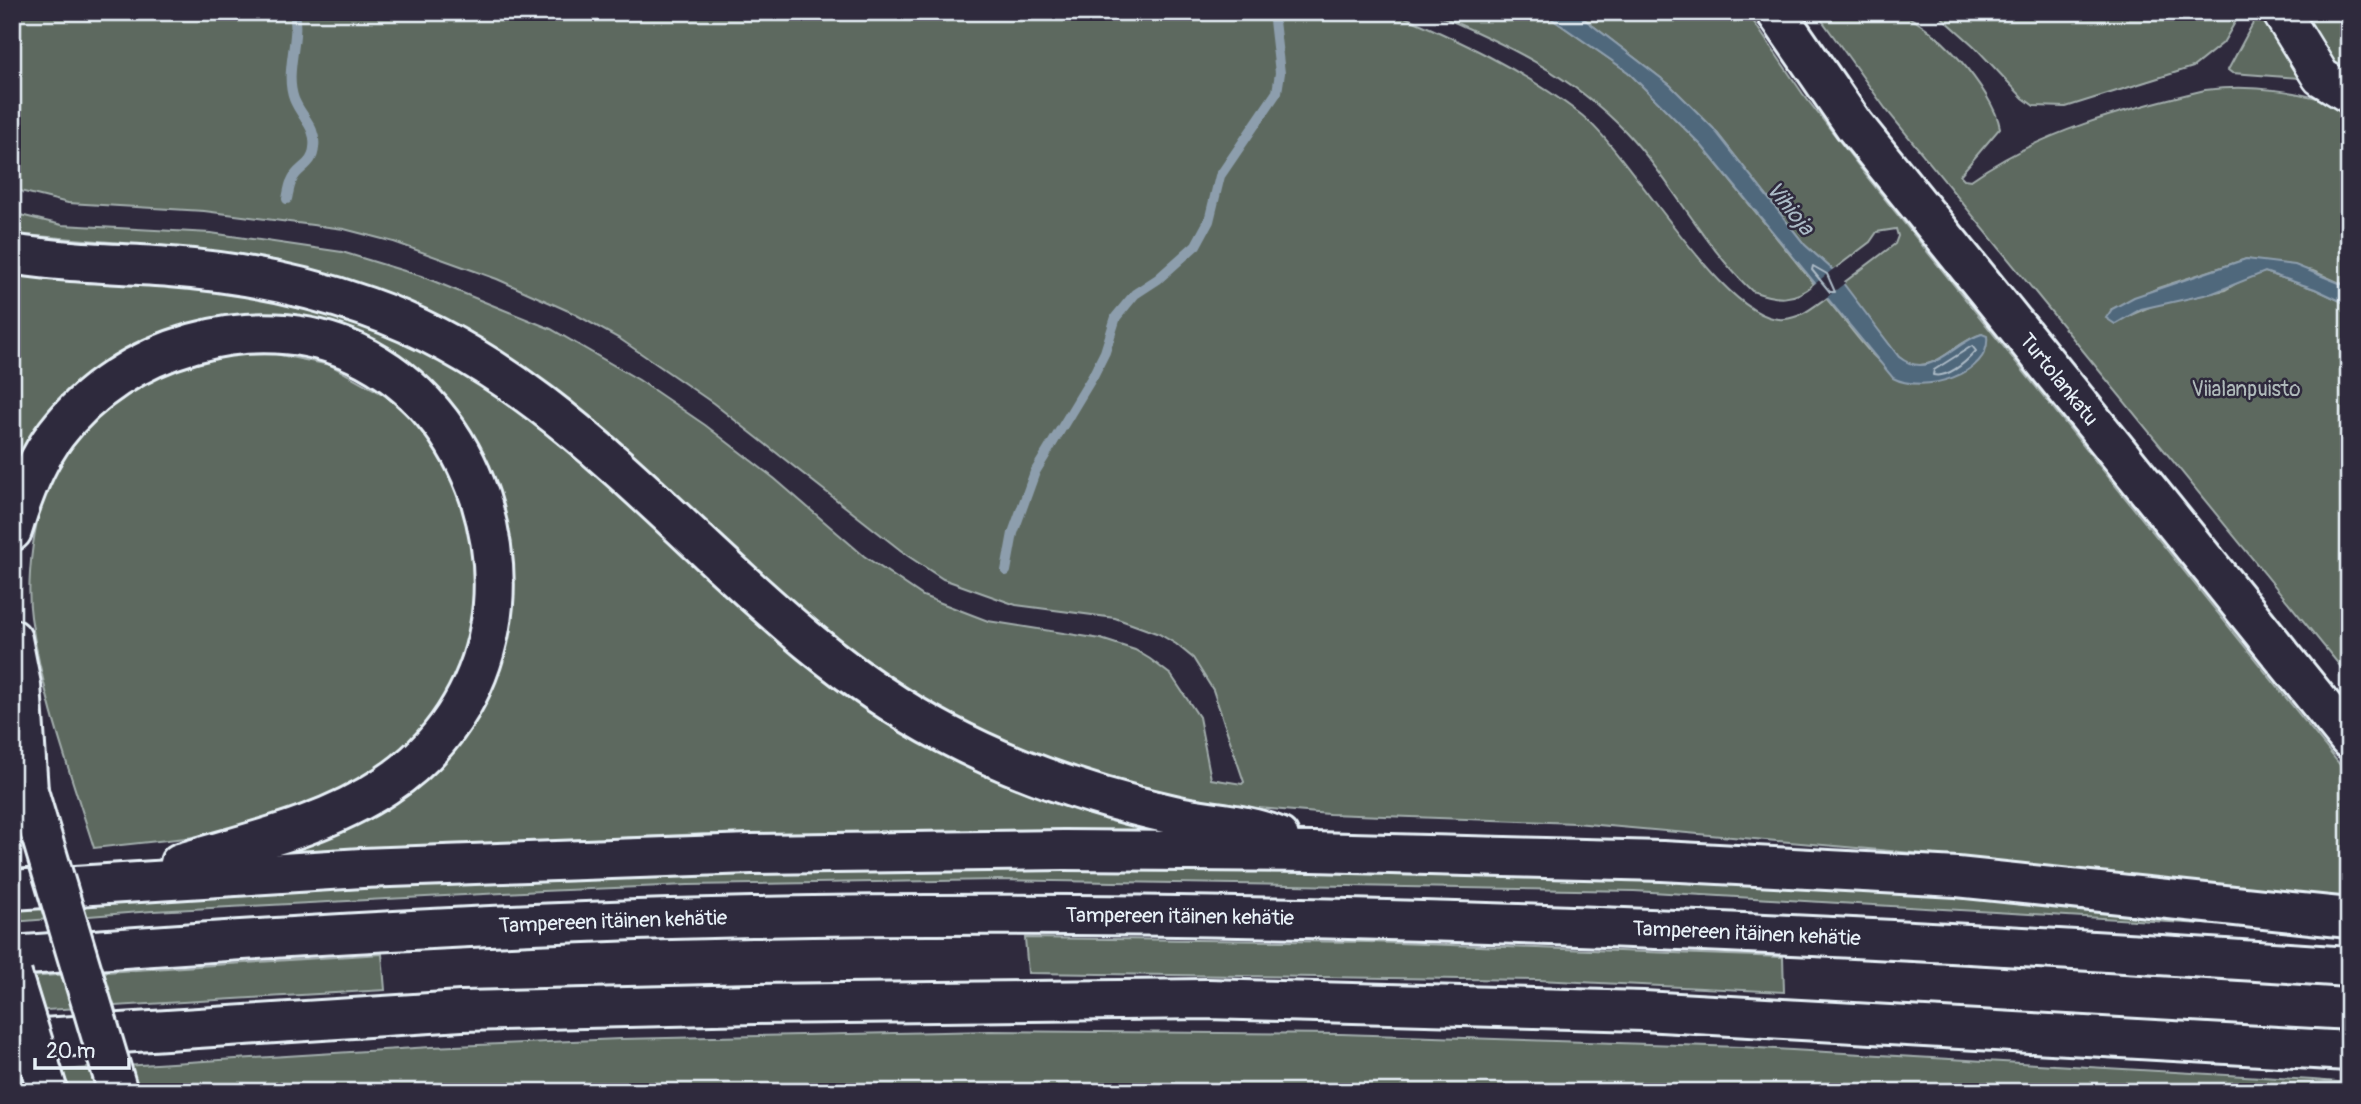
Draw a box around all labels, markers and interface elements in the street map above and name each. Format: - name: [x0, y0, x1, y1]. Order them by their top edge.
- water label: Vihioja: [1759, 175, 1821, 242]
- street label: Turtolankatu: [2013, 327, 2105, 431]
- park label: Viialanpuisto: [2191, 376, 2301, 403]
- street label: Tampereen itäinen kehätie: [1066, 901, 1295, 931]
- street label: Tampereen itäinen kehätie: [498, 904, 728, 939]
- street label: Tampereen itäinen kehätie: [1632, 915, 1862, 952]
- scale bar: [35, 1027, 130, 1071]
- text: 20 m: [46, 1038, 95, 1065]

